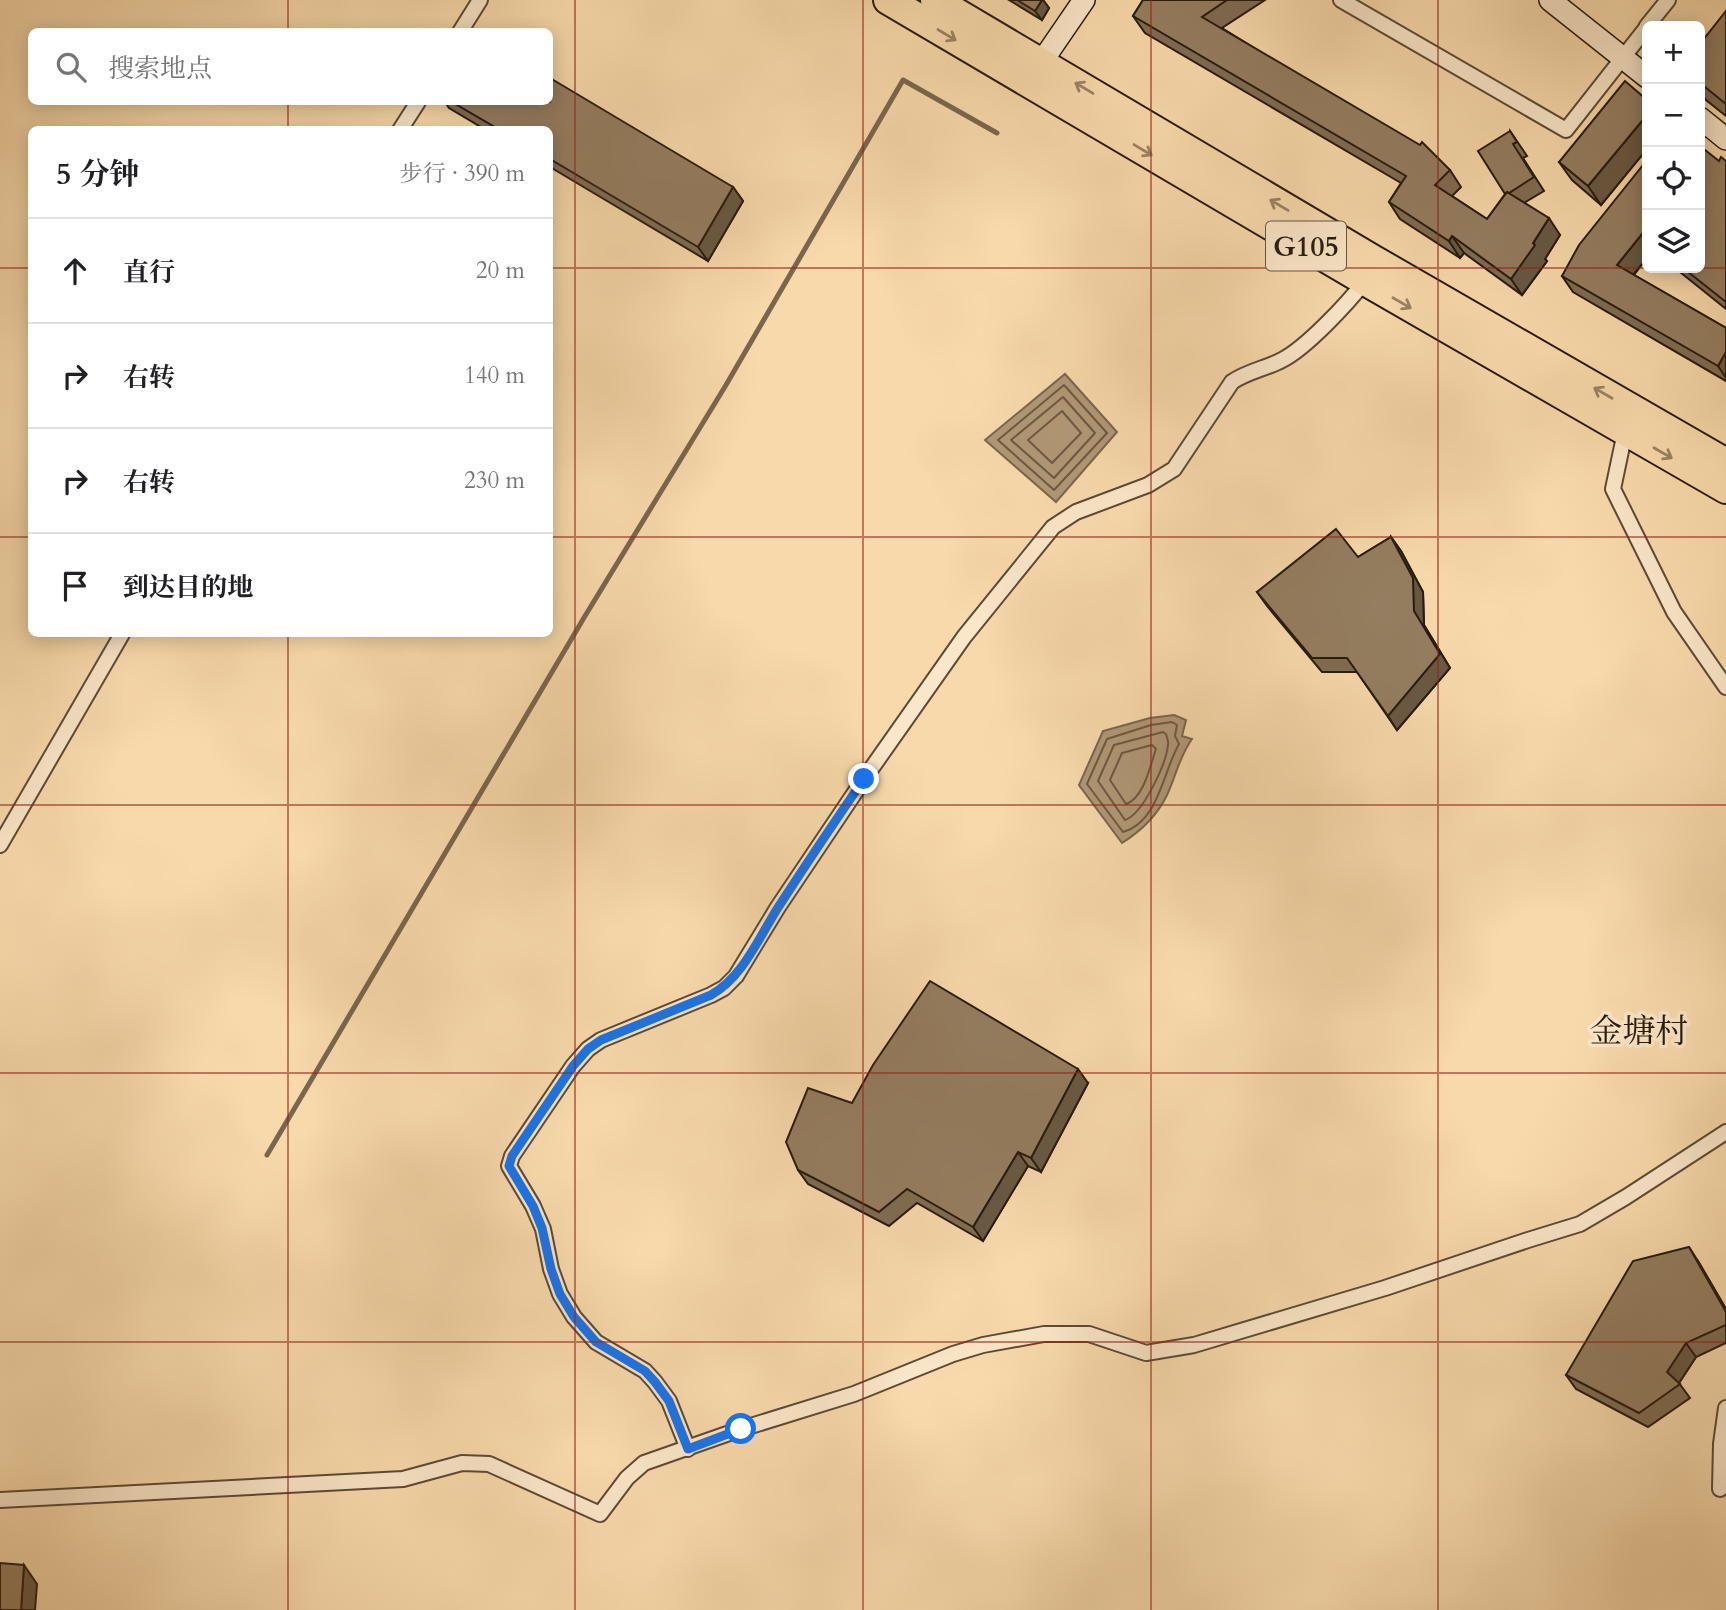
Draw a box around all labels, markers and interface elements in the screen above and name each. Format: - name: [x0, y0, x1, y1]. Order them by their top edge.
- map controls: [1642, 21, 1705, 273]
- button: +: [1642, 21, 1705, 84]
- search box: [28, 28, 553, 105]
- one-way arrow: [936, 28, 956, 42]
- icon: search: [52, 48, 90, 86]
- text: 搜索地点: [108, 51, 212, 86]
- one-way arrow: [1074, 81, 1094, 95]
- button: −: [1642, 84, 1705, 147]
- one-way arrow: [1132, 143, 1152, 157]
- button: locate: [1642, 147, 1705, 210]
- text: 5 分钟: [56, 154, 139, 195]
- text: 步行 · 390 m: [400, 158, 525, 189]
- one-way arrow: [1270, 197, 1290, 211]
- button: layers: [1642, 210, 1705, 273]
- road number: G105: [1266, 222, 1346, 270]
- icon: ahead: [56, 252, 94, 290]
- text: 直行: [123, 255, 175, 290]
- text: 20 m: [476, 255, 525, 286]
- one-way arrow: [1392, 296, 1412, 310]
- icon: right: [56, 357, 94, 395]
- text: 右转: [123, 360, 175, 395]
- text: 140 m: [464, 360, 525, 391]
- one-way arrow: [1593, 386, 1613, 400]
- one-way arrow: [1652, 447, 1673, 460]
- icon: right: [56, 462, 94, 500]
- text: 右转: [123, 465, 175, 500]
- text: 230 m: [464, 465, 525, 496]
- icon: arrive: [56, 567, 94, 605]
- text: 到达目的地: [123, 570, 253, 605]
- route end: [848, 763, 879, 794]
- district label: 金塘村: [1590, 1009, 1689, 1054]
- route start: [725, 1413, 756, 1444]

